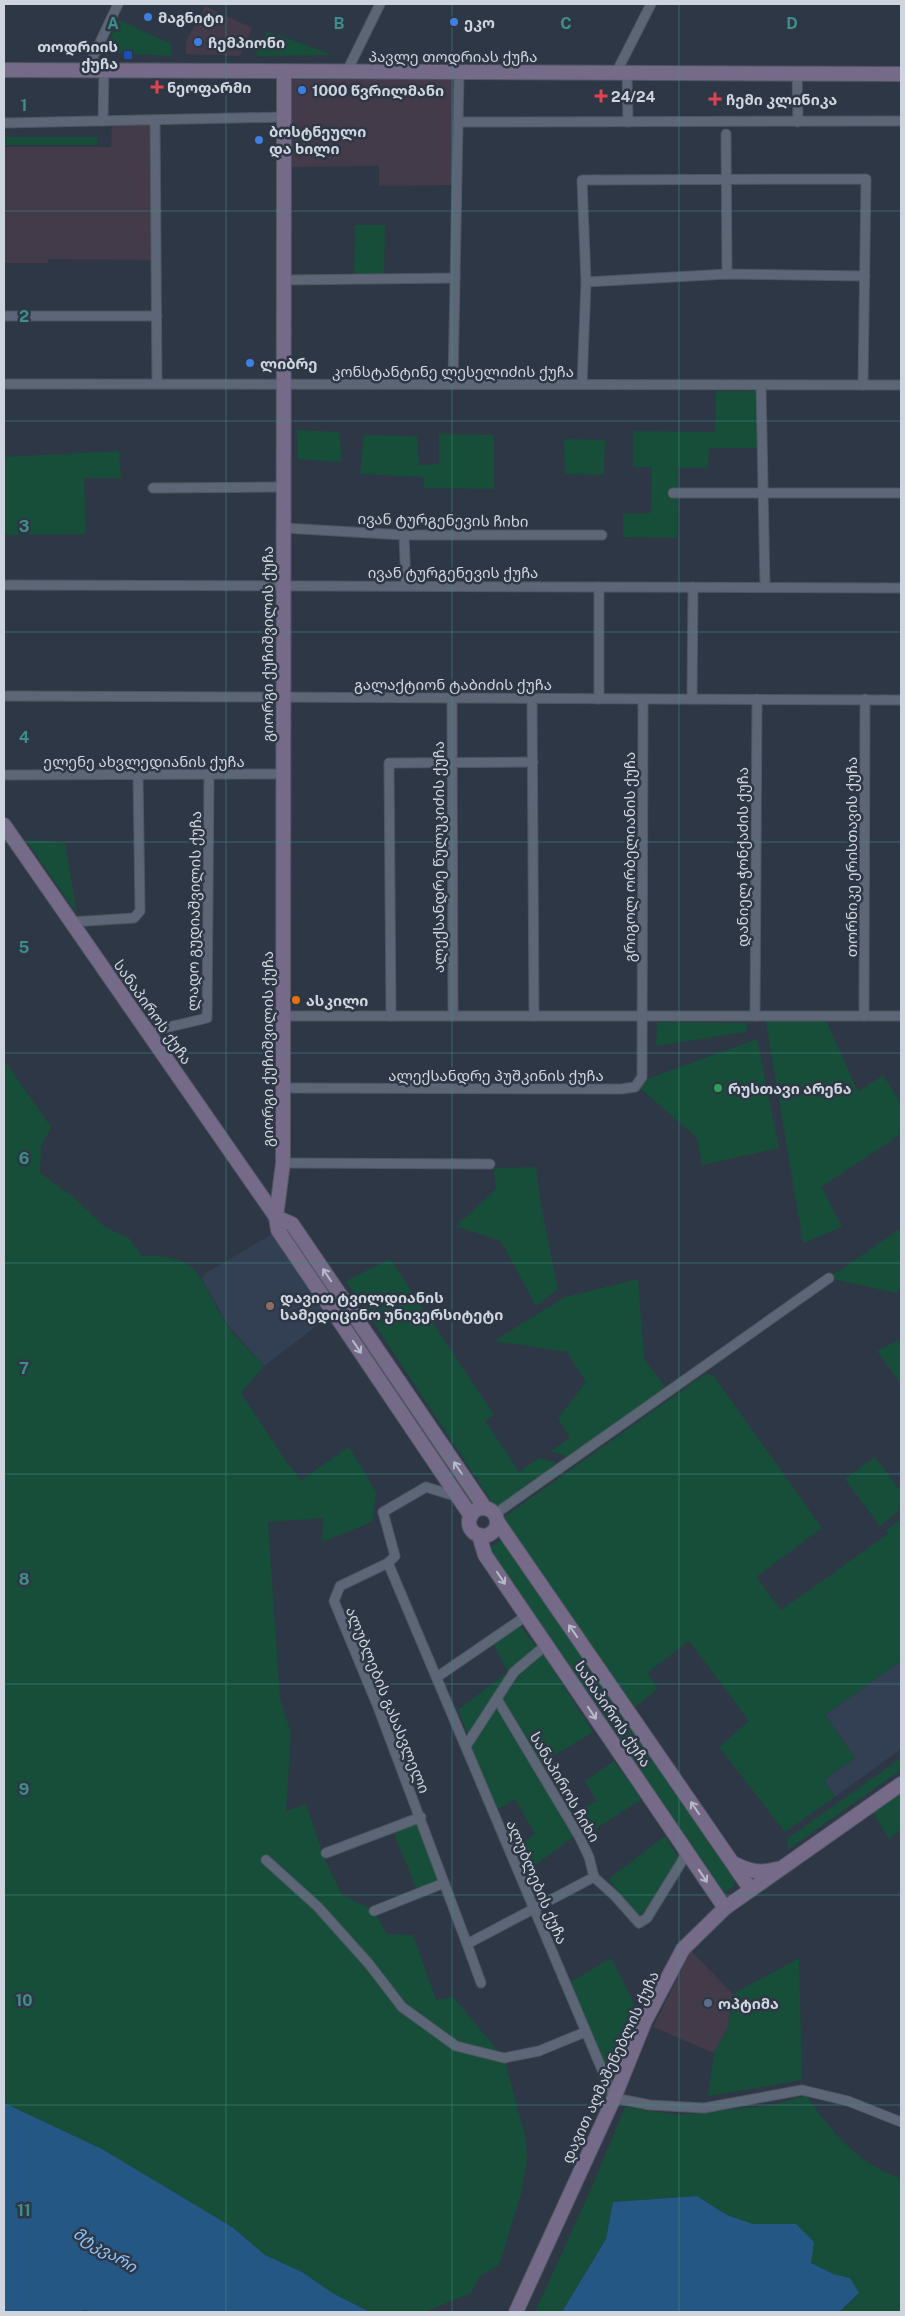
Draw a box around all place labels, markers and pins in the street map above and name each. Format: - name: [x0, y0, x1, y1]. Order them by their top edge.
- place label: მაგნიტი: [158, 9, 224, 27]
- marker: მაგნიტი: [142, 11, 154, 23]
- place label: ეკო: [464, 14, 495, 32]
- marker: ეკო: [448, 16, 460, 28]
- place label: ჩემპიონი: [208, 34, 285, 52]
- marker: ჩემპიონი: [192, 36, 204, 48]
- place label: თოდრიის ქუჩა: [37, 38, 118, 73]
- marker: თოდრიის ქუჩა: [122, 49, 134, 61]
- place label: ნეოფარმი: [167, 79, 251, 97]
- marker: ნეოფარმი: [151, 81, 163, 93]
- place label: 1000 წვრილმანი: [312, 82, 444, 100]
- marker: 1000 წვრილმანი: [296, 84, 308, 96]
- place label: 24/24: [611, 88, 656, 105]
- marker: 24/24: [595, 90, 607, 102]
- place label: ჩემი კლინიკა: [726, 91, 838, 109]
- marker: ჩემი კლინიკა: [708, 92, 722, 106]
- place label: ბოსტნეული და ხილი: [269, 123, 366, 158]
- marker: ბოსტნეული და ხილი: [253, 134, 265, 146]
- place label: ლიბრე: [260, 355, 317, 373]
- marker: ლიბრე: [244, 357, 256, 369]
- place label: ასკილი: [306, 992, 368, 1010]
- marker: ასკილი: [290, 994, 302, 1006]
- place label: რუსთავი არენა: [728, 1080, 852, 1098]
- marker: რუსთავი არენა: [712, 1082, 724, 1094]
- place label: დავით ტვილდიანის სამედიცინო უნივერსიტეტი: [280, 1289, 503, 1324]
- marker: დავით ტვილდიანის სამედიცინო უნივერსიტეტი: [264, 1300, 276, 1312]
- place label: ოპტიმა: [718, 1995, 779, 2013]
- marker: ოპტიმა: [702, 1997, 714, 2009]

